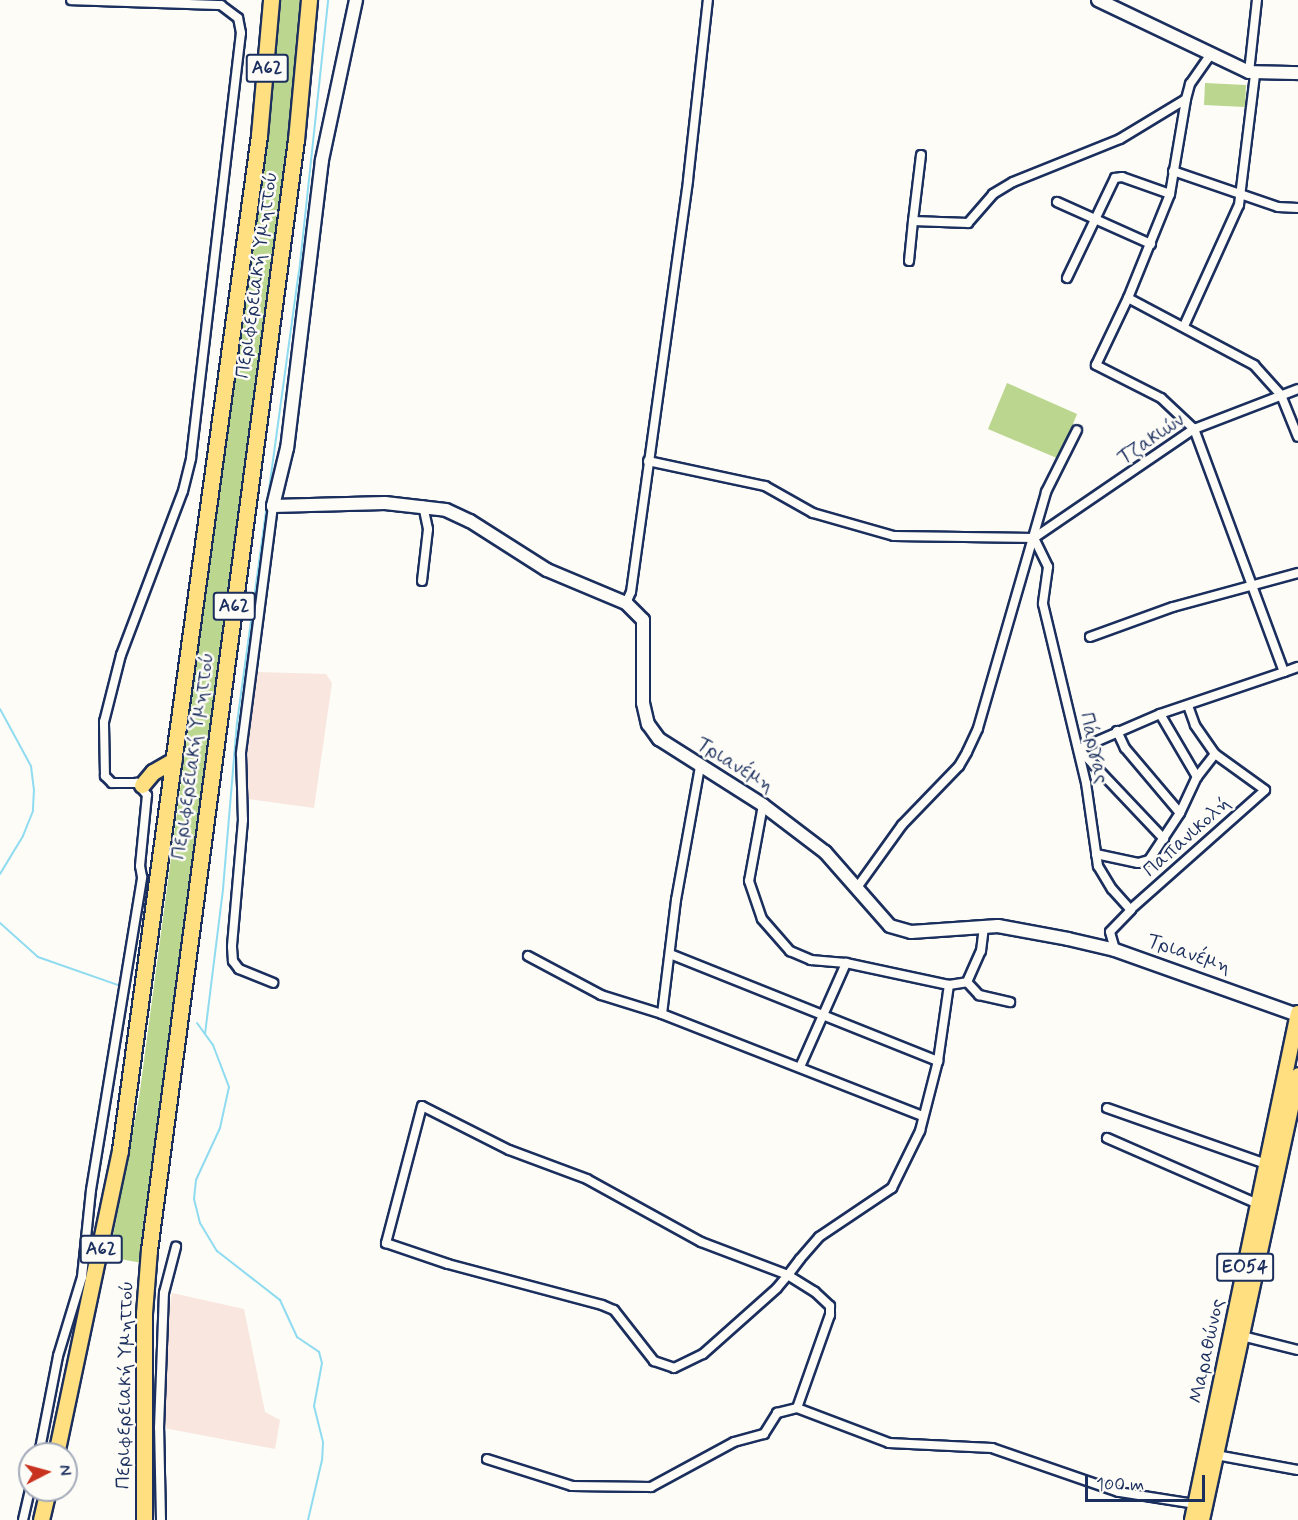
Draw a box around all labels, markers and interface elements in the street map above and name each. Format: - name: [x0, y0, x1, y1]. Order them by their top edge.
- road number: Α62: [244, 53, 290, 83]
- street label: Περιφερειακή Υμηττού: [231, 170, 283, 380]
- street label: Τζακιών: [1113, 408, 1189, 470]
- road number: Α62: [212, 591, 256, 621]
- street label: Περιφερειακή Υμηττού: [167, 651, 219, 861]
- street label: Πάργας: [1074, 710, 1114, 786]
- street label: Τριανέμη: [692, 732, 778, 798]
- street label: Παπανικολή: [1138, 792, 1236, 882]
- street label: Τριανέμη: [1144, 929, 1234, 979]
- road number: Α62: [78, 1234, 124, 1264]
- road number: ΕΟ54: [1215, 1252, 1275, 1282]
- street label: Περιφερειακή Υμηττού: [111, 1281, 139, 1489]
- street label: Μαραθώνος: [1184, 1296, 1230, 1406]
- north arrow: [18, 1442, 78, 1502]
- scale bar: [1088, 1463, 1208, 1501]
- text: N: [53, 1464, 75, 1477]
- text: 100 m: [1096, 1473, 1144, 1497]

